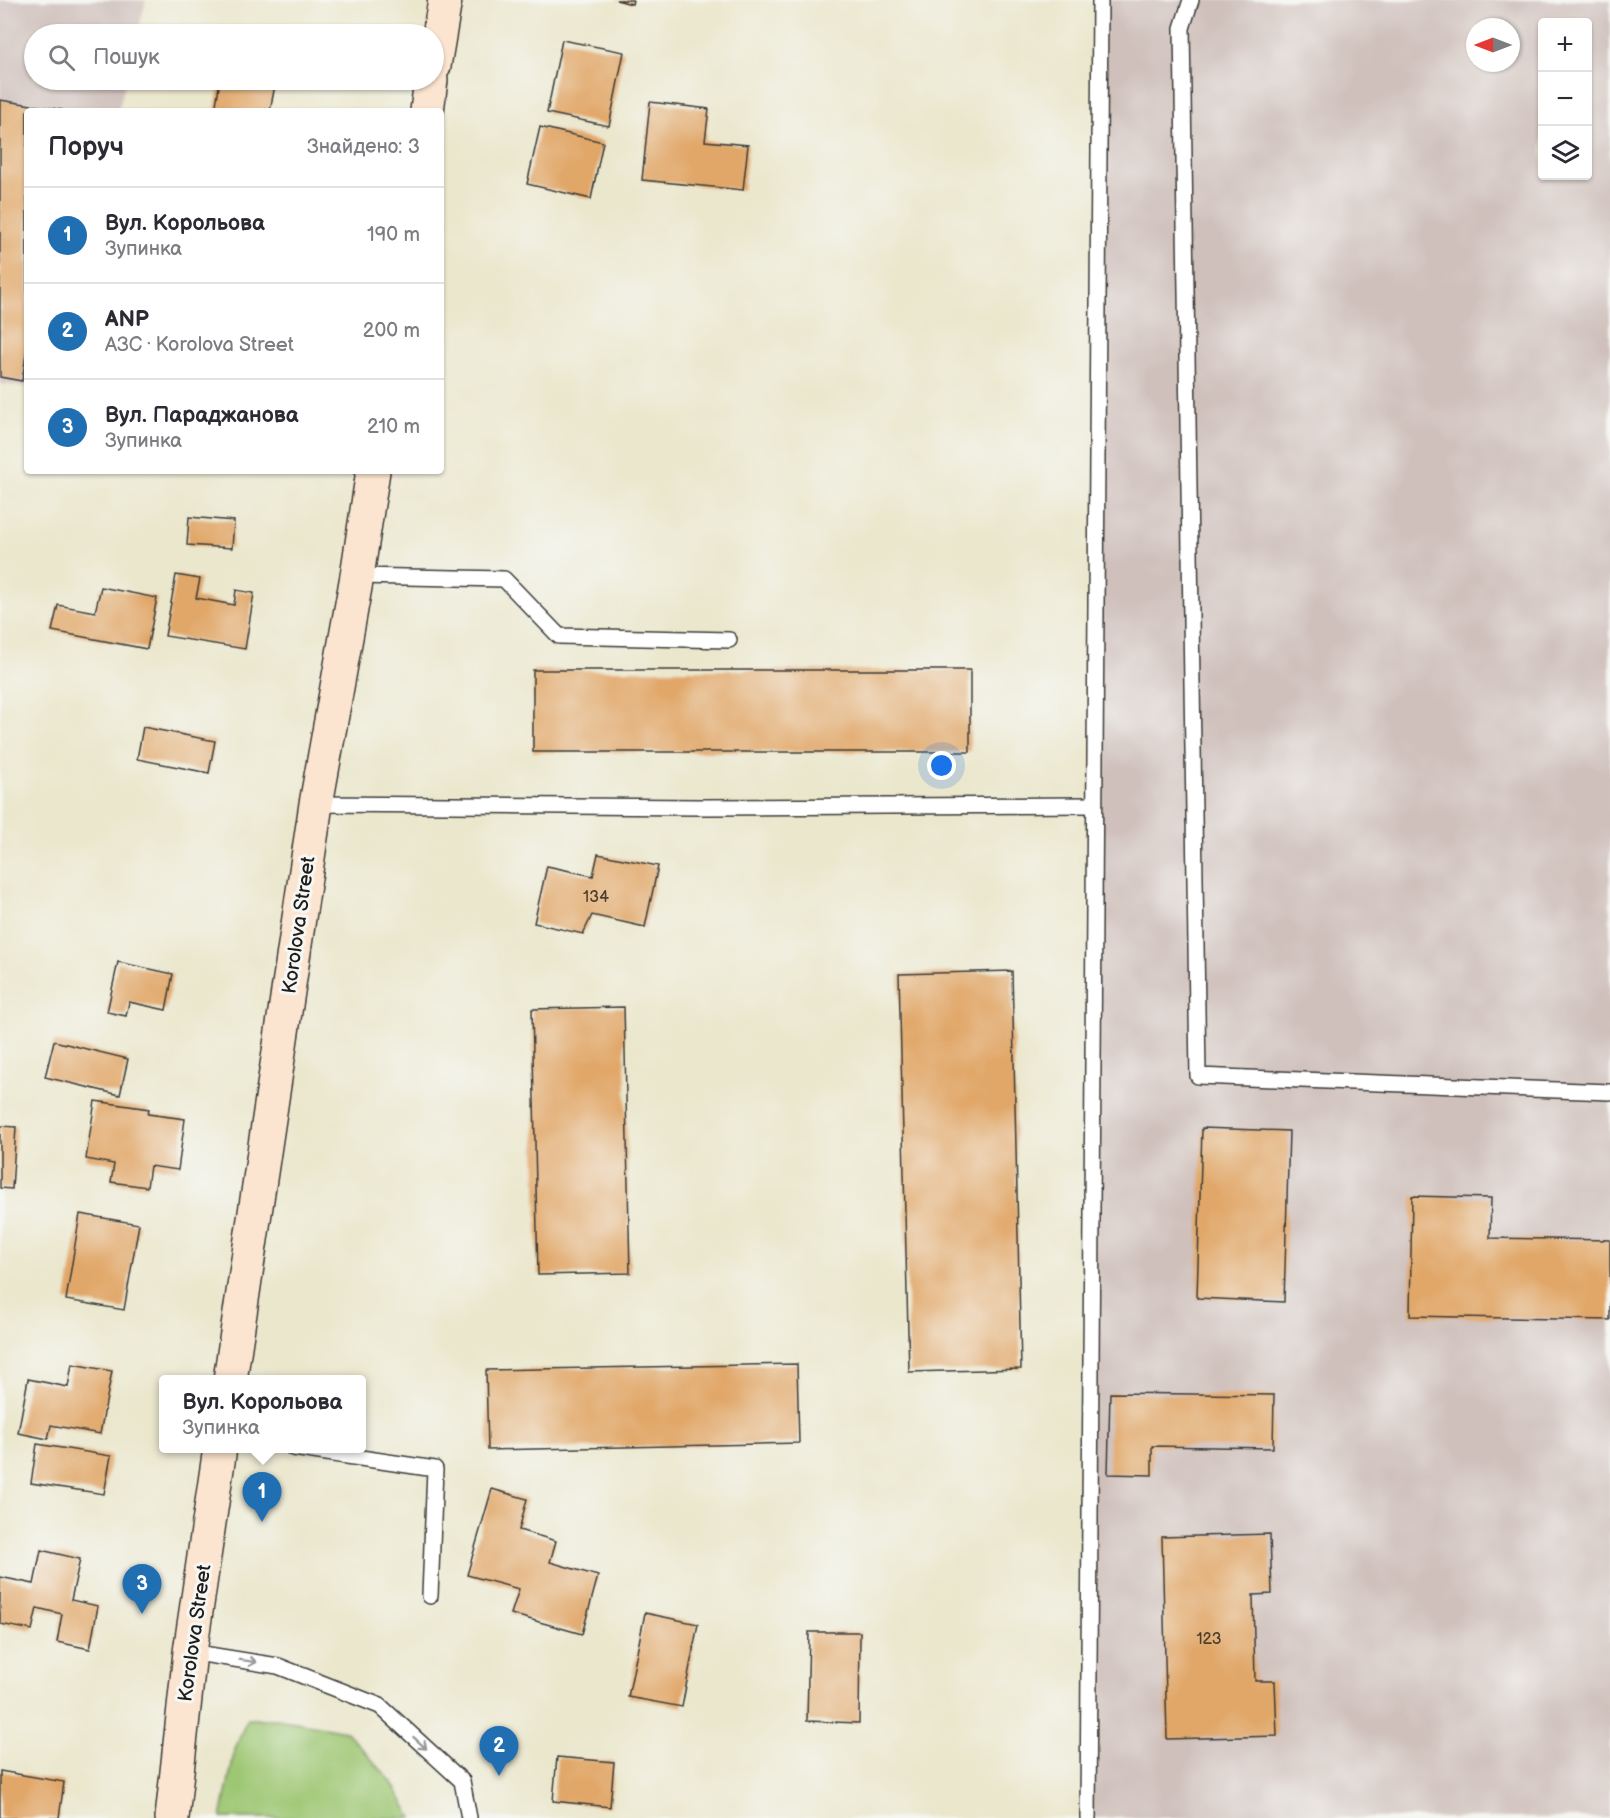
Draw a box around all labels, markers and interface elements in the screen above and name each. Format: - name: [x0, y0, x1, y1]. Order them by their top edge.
- north arrow: [1466, 18, 1520, 72]
- map controls: [1538, 18, 1592, 180]
- button: +: [1538, 18, 1592, 72]
- search box: [24, 24, 444, 90]
- icon: search: [45, 41, 78, 74]
- text: Пошук: [93, 44, 160, 71]
- button: −: [1538, 72, 1592, 126]
- button: layers: [1538, 126, 1592, 180]
- text: Поруч: [48, 132, 124, 163]
- text: Знайдено: 3: [307, 135, 420, 159]
- text: Вул. Корольова: [105, 210, 265, 237]
- text: 1: [63, 223, 72, 247]
- text: 190 m: [367, 223, 420, 247]
- text: Зупинка: [105, 237, 182, 261]
- text: ANP: [105, 306, 149, 333]
- text: 2: [62, 319, 73, 343]
- text: 200 m: [363, 319, 420, 343]
- text: АЗС · Korolova Street: [105, 333, 294, 357]
- text: Вул. Параджанова: [105, 402, 298, 429]
- text: 3: [62, 415, 73, 439]
- text: 210 m: [367, 415, 420, 439]
- text: Зупинка: [105, 429, 182, 453]
- your location: [927, 751, 956, 780]
- street label: Korolova Street: [277, 855, 321, 995]
- house number: 134: [583, 888, 609, 907]
- popup: [159, 1375, 366, 1453]
- text: Вул. Корольова: [183, 1389, 342, 1416]
- text: Зупинка: [183, 1416, 260, 1440]
- pin: 1: [242, 1472, 282, 1522]
- street label: Korolova Street: [173, 1563, 217, 1703]
- pin: 3: [122, 1564, 162, 1614]
- house number: 123: [1196, 1630, 1222, 1649]
- one-way arrow: [237, 1656, 257, 1667]
- pin: 2: [480, 1726, 518, 1776]
- one-way arrow: [413, 1736, 428, 1750]

